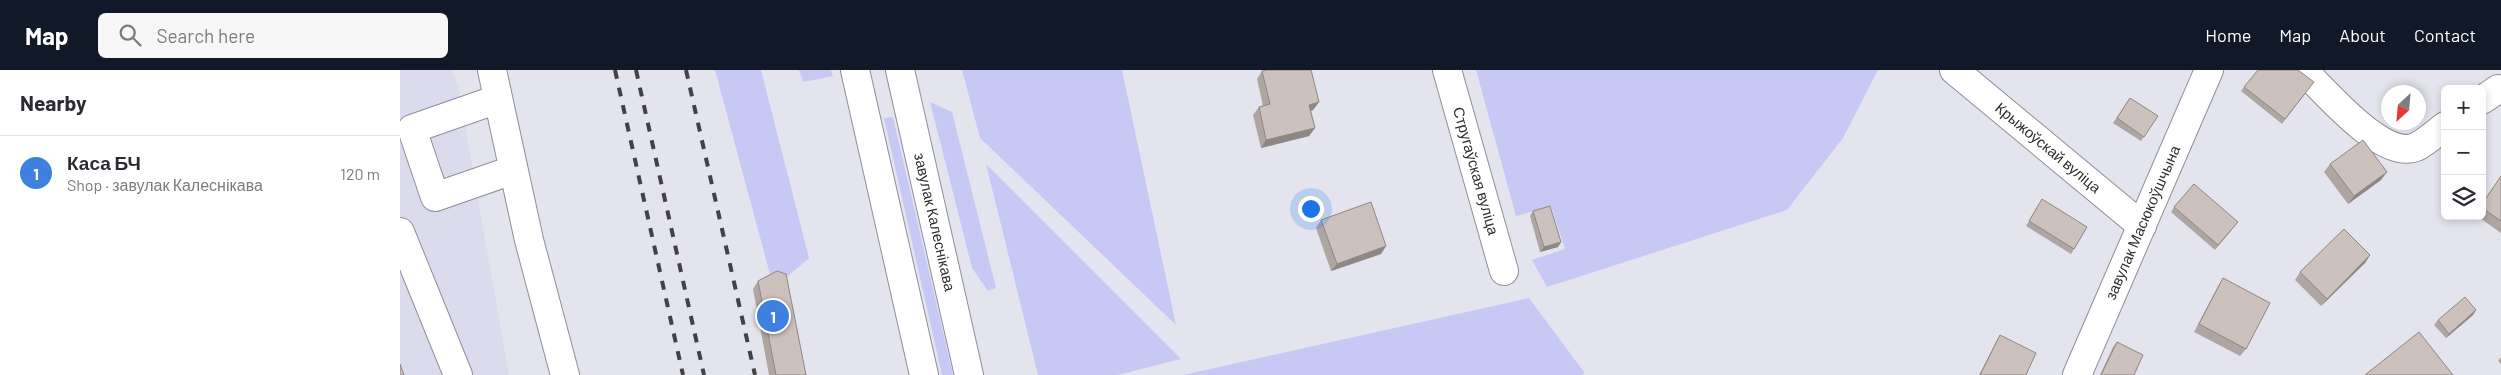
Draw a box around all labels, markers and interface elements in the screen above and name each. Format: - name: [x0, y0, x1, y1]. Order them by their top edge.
- search box: [98, 13, 448, 58]
- text: Map: [25, 21, 68, 50]
- icon: search: [116, 21, 144, 49]
- text: Search here: [156, 24, 255, 47]
- text: Home: [2205, 24, 2251, 46]
- text: Map: [2279, 24, 2311, 46]
- text: About: [2339, 24, 2386, 46]
- text: Contact: [2414, 24, 2476, 46]
- north arrow: [2381, 85, 2426, 130]
- map controls: [2441, 85, 2486, 220]
- button: +: [2441, 85, 2486, 130]
- text: Nearby: [20, 90, 86, 115]
- street label: Крыжоўскай вуліца: [1992, 98, 2105, 197]
- street label: Стругаўская вуліца: [1450, 105, 1503, 237]
- button: −: [2441, 130, 2486, 175]
- street label: завулак Масюкоўшчына: [2101, 142, 2184, 302]
- text: Каса БЧ: [67, 151, 141, 174]
- street label: завулак Калеснікава: [911, 151, 960, 294]
- text: 1: [33, 164, 39, 183]
- text: 120 m: [340, 164, 380, 183]
- text: Shop · завулак Калеснікава: [67, 175, 263, 194]
- button: layers: [2441, 175, 2486, 220]
- your location: [1298, 196, 1324, 222]
- pin: 1: [757, 297, 789, 335]

